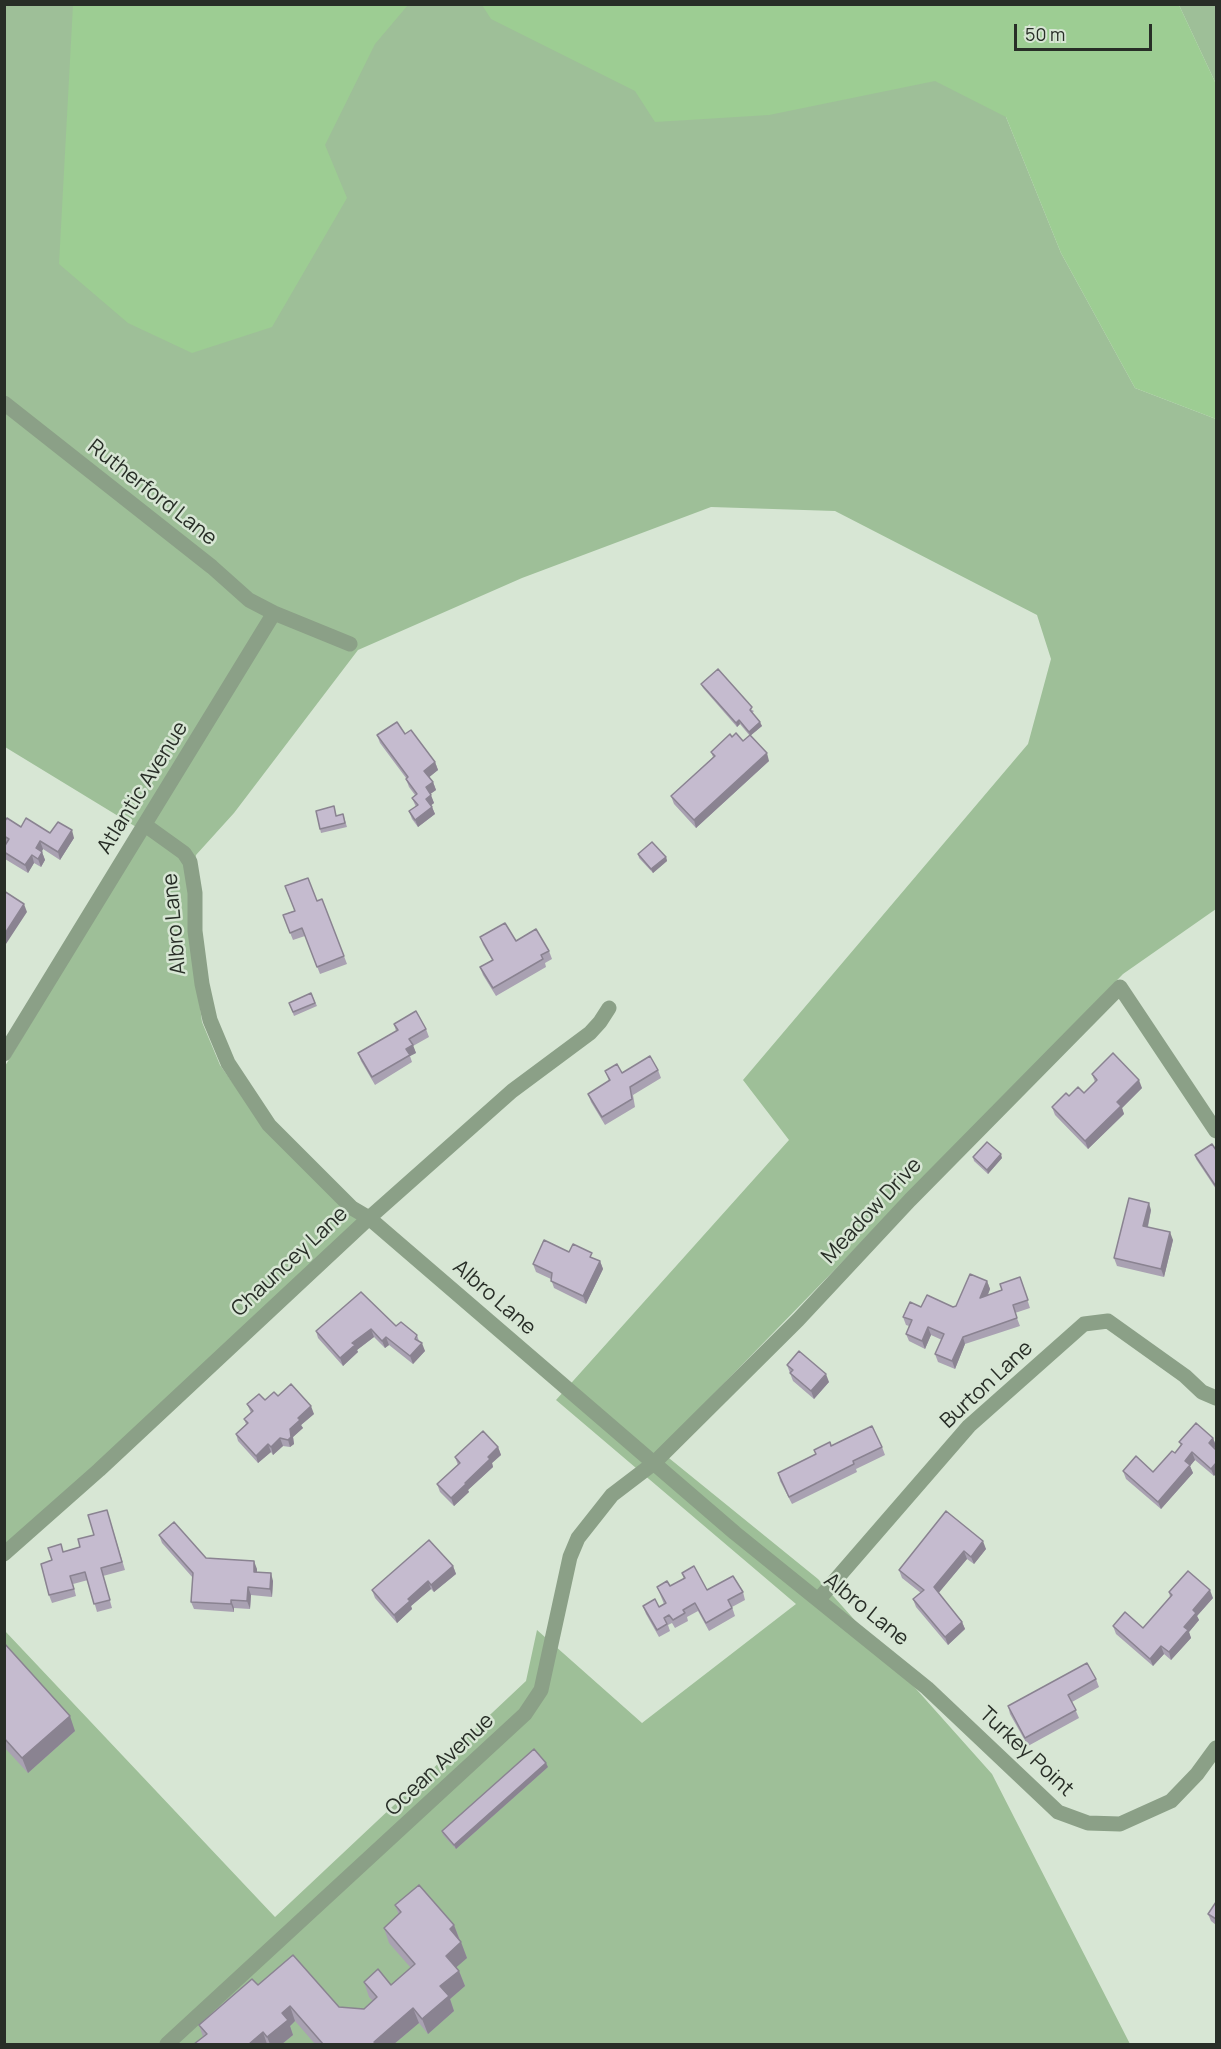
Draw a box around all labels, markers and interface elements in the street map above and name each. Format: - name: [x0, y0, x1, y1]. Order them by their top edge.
- scale bar: [1017, 12, 1155, 50]
- text: 50 m: [1025, 22, 1065, 46]
- street label: Rutherford Lane: [82, 435, 222, 551]
- street label: Atlantic Avenue: [92, 717, 194, 859]
- street label: Albro Lane: [158, 872, 192, 976]
- street label: Meadow Drive: [817, 1153, 927, 1269]
- street label: Chauncey Lane: [227, 1202, 353, 1322]
- street label: Albro Lane: [447, 1255, 541, 1341]
- street label: Burton Lane: [936, 1336, 1038, 1434]
- street label: Albro Lane: [819, 1568, 913, 1652]
- street label: Turkey Point: [974, 1702, 1078, 1802]
- street label: Ocean Avenue: [381, 1708, 499, 1822]

